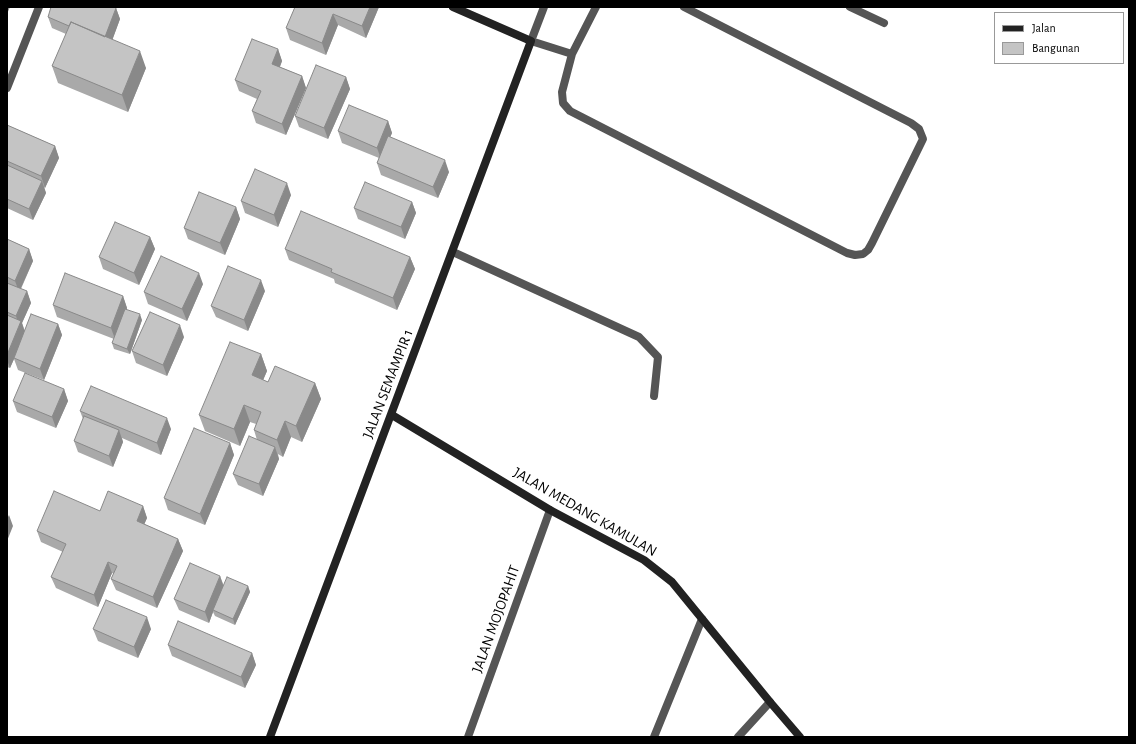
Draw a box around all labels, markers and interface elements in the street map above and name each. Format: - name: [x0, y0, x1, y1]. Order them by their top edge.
- legend: [994, 12, 1124, 64]
- text: Jalan: [1032, 22, 1056, 34]
- text: Bangunan: [1032, 42, 1080, 54]
- street label: JALAN SEMAMPIR 1: [359, 327, 417, 441]
- street label: JALAN MEDANG KAMULAN: [510, 463, 660, 561]
- street label: JALAN MOJOPAHIT: [468, 563, 524, 675]

